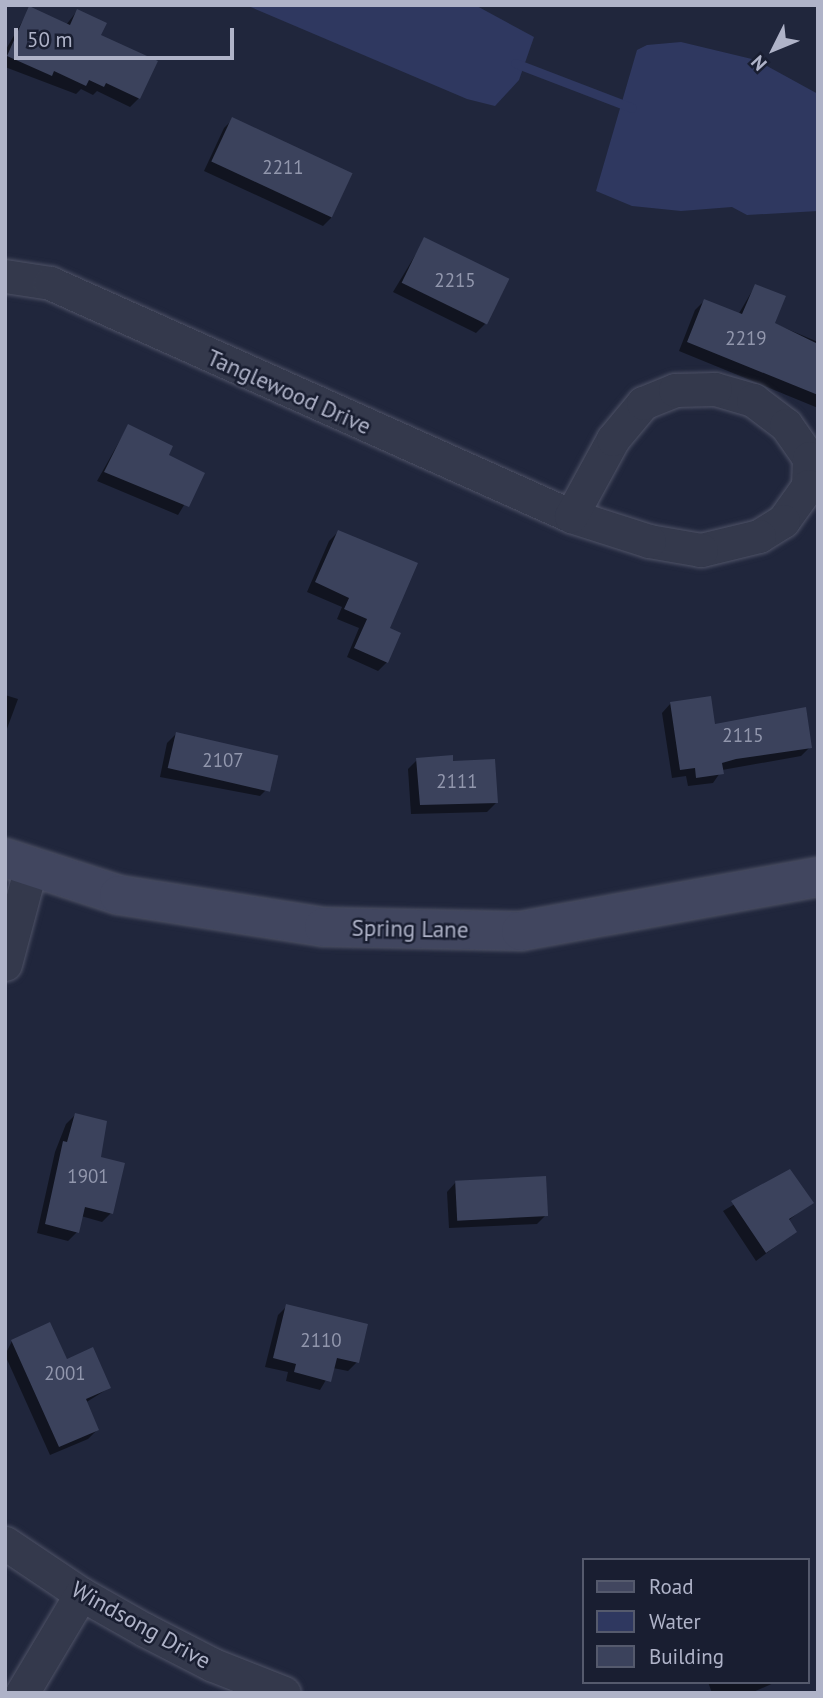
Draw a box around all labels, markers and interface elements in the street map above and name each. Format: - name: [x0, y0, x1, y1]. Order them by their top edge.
- scale bar: [18, 14, 238, 58]
- north arrow: [739, 14, 809, 84]
- text: 50 m: [27, 26, 73, 53]
- text: N: [746, 51, 772, 76]
- house number: 2211: [262, 157, 304, 179]
- house number: 2215: [434, 270, 476, 292]
- house number: 2219: [725, 328, 767, 350]
- street label: Tanglewood Drive: [203, 344, 375, 440]
- house number: 2115: [722, 725, 764, 747]
- house number: 2107: [202, 750, 244, 772]
- house number: 2111: [436, 771, 478, 793]
- street label: Spring Lane: [351, 914, 469, 944]
- house number: 1901: [67, 1166, 109, 1188]
- house number: 2110: [300, 1330, 342, 1352]
- house number: 2001: [44, 1363, 86, 1385]
- legend: [582, 1558, 809, 1684]
- text: Road: [649, 1573, 693, 1600]
- street label: Windsong Drive: [67, 1575, 215, 1675]
- text: Water: [649, 1608, 701, 1635]
- text: Building: [649, 1643, 724, 1670]

